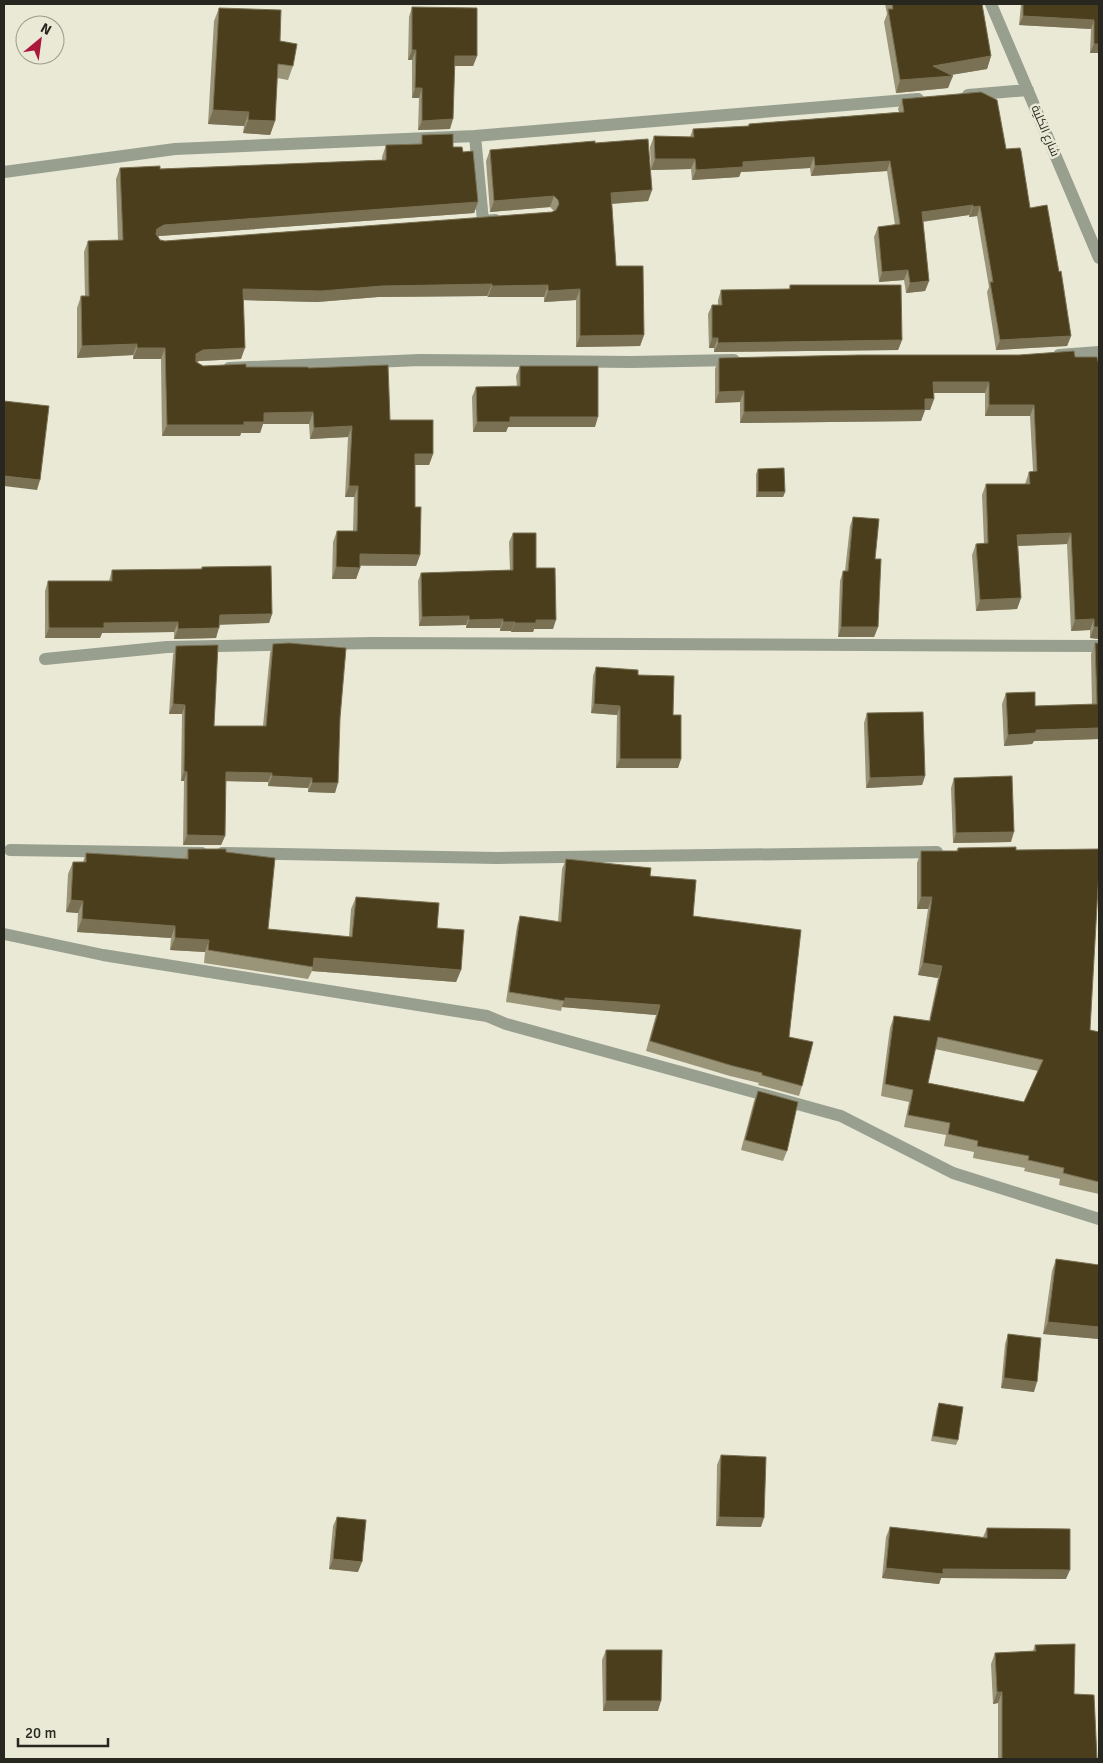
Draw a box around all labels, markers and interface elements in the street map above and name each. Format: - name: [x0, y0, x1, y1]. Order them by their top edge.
- north arrow: [15, 15, 65, 65]
- text: N: [38, 19, 54, 39]
- street label: شارع الكلية: [1027, 103, 1063, 159]
- scale bar: [18, 1716, 108, 1748]
- text: 20 m: [25, 1724, 56, 1742]

